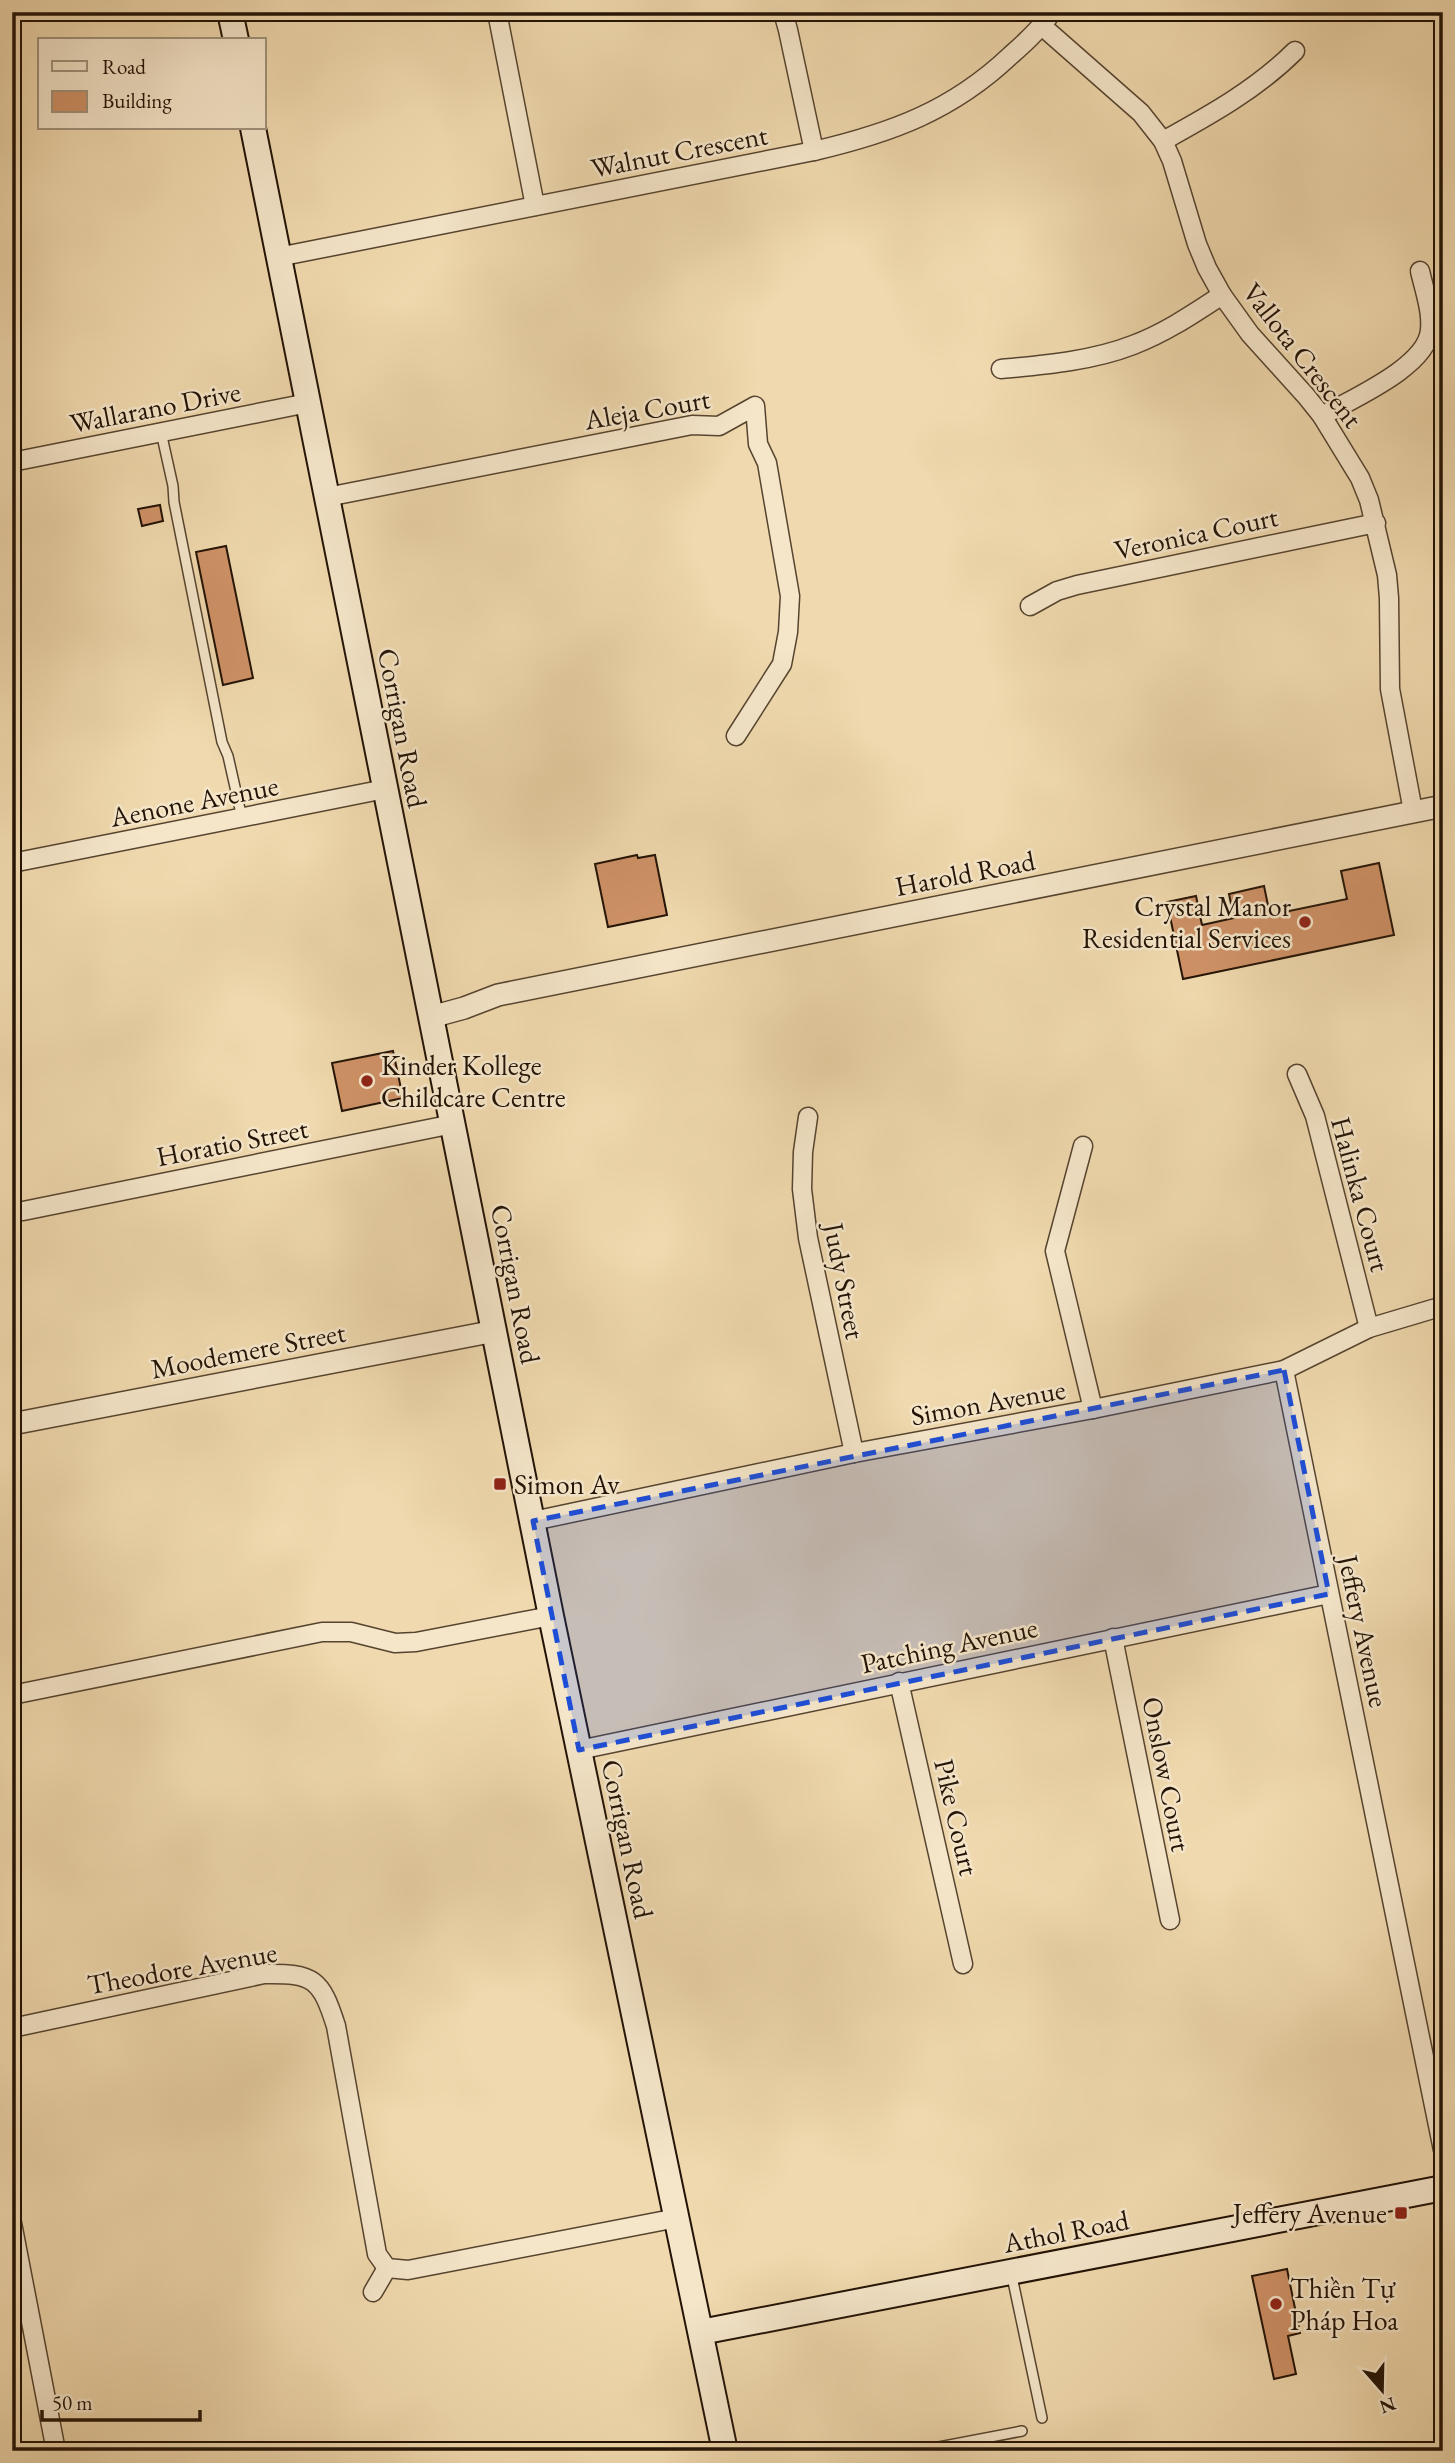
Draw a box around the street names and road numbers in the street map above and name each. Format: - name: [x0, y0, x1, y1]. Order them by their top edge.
- street label: Walnut Crescent: [588, 116, 771, 186]
- street label: Vallota Crescent: [1235, 275, 1371, 435]
- street label: Wallarano Drive: [67, 373, 244, 441]
- street label: Aleja Court: [580, 380, 713, 438]
- street label: Veronica Court: [1111, 498, 1281, 568]
- street label: Corrigan Road: [370, 645, 436, 812]
- street label: Aenone Avenue: [106, 767, 281, 835]
- street label: Harold Road: [892, 842, 1039, 904]
- street label: Horatio Street: [153, 1110, 311, 1174]
- street label: Halinka Court: [1323, 1113, 1399, 1276]
- street label: Corrigan Road: [483, 1201, 549, 1368]
- street label: Judy Street: [816, 1218, 874, 1342]
- street label: Moodemere Street: [148, 1313, 349, 1387]
- street label: Simon Avenue: [908, 1371, 1068, 1433]
- street label: Jeffery Avenue: [1330, 1550, 1398, 1710]
- street label: Patching Avenue: [857, 1609, 1041, 1681]
- street label: Onslow Court: [1134, 1694, 1200, 1855]
- street label: Pike Court: [926, 1755, 988, 1879]
- street label: Corrigan Road: [594, 1756, 663, 1923]
- street label: Theodore Avenue: [84, 1934, 280, 2002]
- street label: Athol Road: [999, 2201, 1133, 2261]

